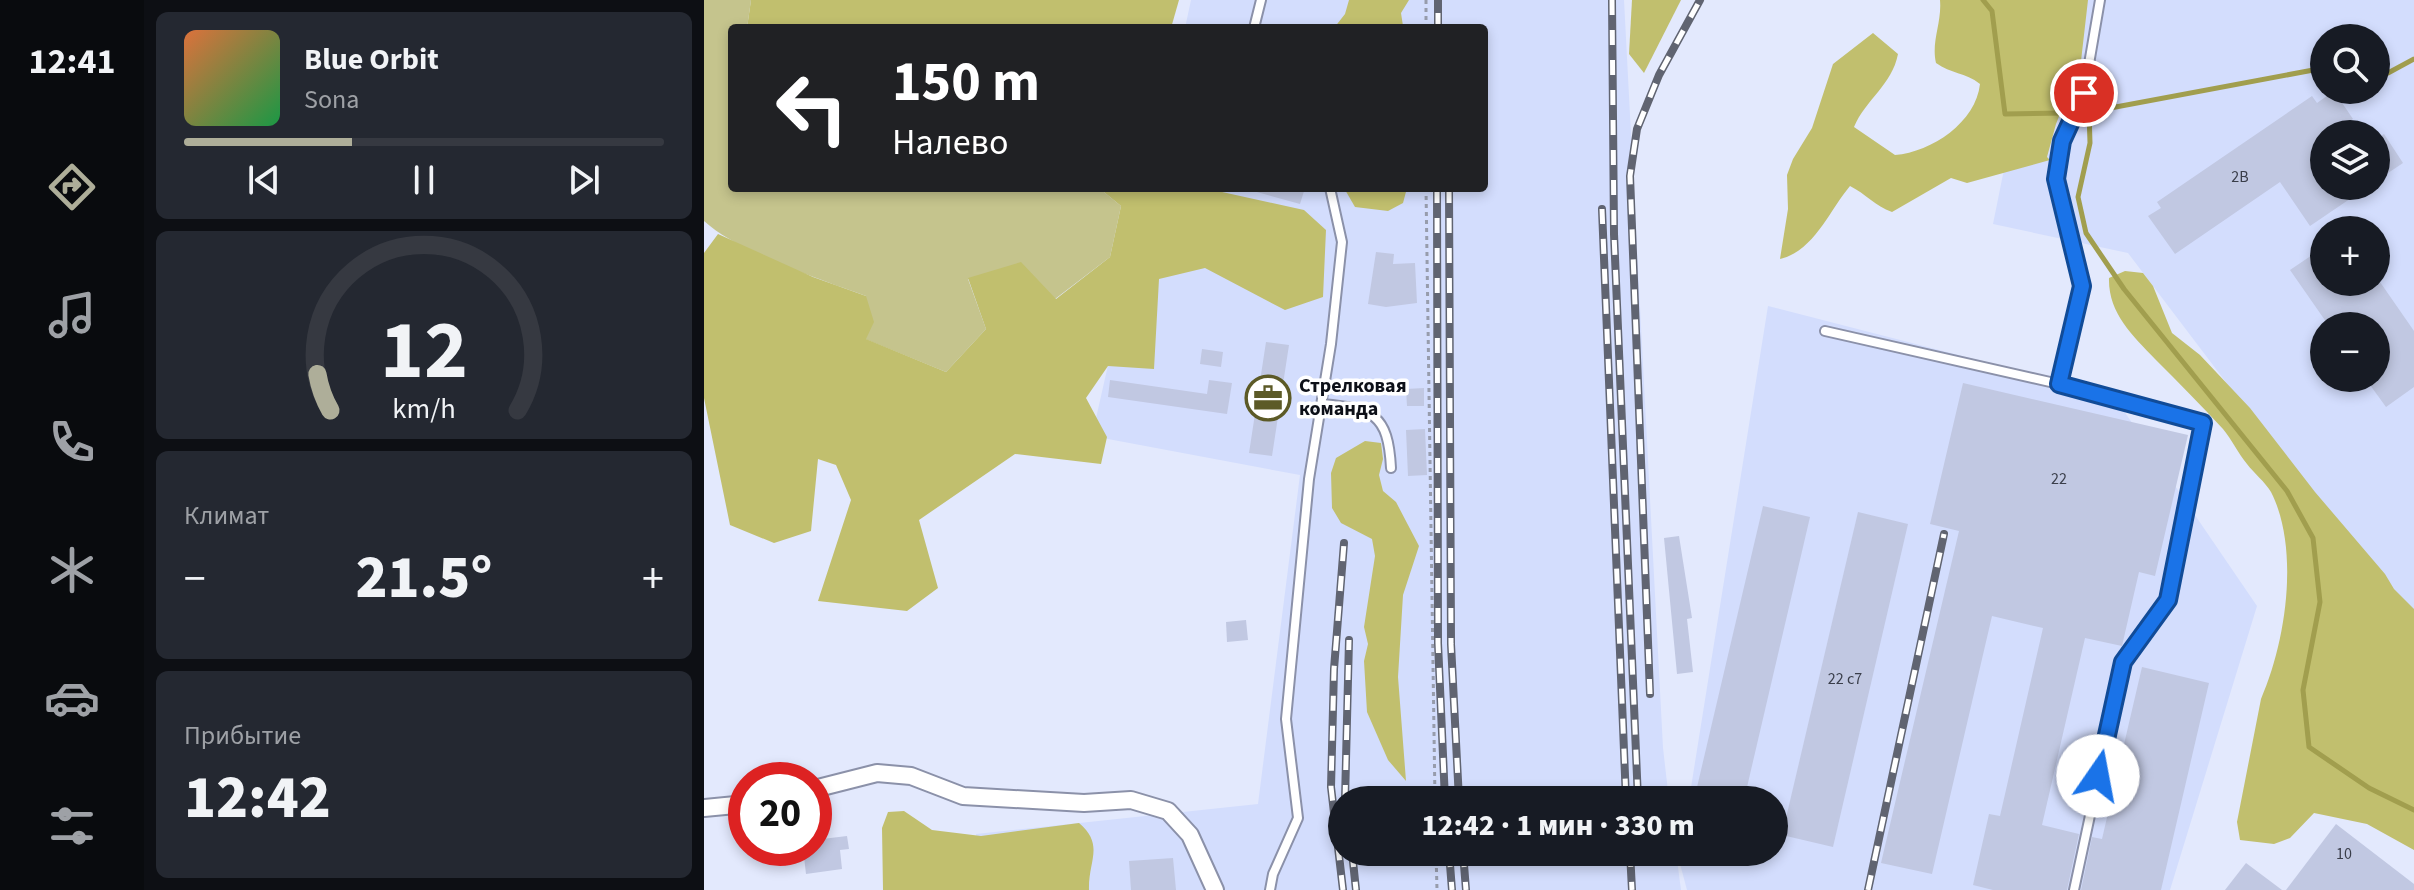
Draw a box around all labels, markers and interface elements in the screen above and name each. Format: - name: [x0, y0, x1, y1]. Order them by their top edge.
- map controls: [2310, 24, 2390, 392]
- button: search: [2310, 24, 2390, 104]
- text: 12:41: [29, 36, 115, 87]
- text: Blue Orbit: [304, 38, 439, 81]
- text: 150 m: [892, 43, 1040, 122]
- icon: left: [760, 56, 864, 160]
- pin: [2050, 59, 2118, 127]
- icon: arrive: [2062, 71, 2106, 115]
- text: Sona: [304, 81, 359, 118]
- text: Налево: [892, 117, 1008, 168]
- button: layers: [2310, 120, 2390, 200]
- icon: previous: [242, 158, 286, 202]
- icon: pause: [402, 158, 446, 202]
- icon: next: [562, 158, 606, 202]
- icon: directions: [44, 159, 100, 215]
- house number: 2В: [2231, 166, 2249, 188]
- button: +: [2310, 216, 2390, 296]
- icon: music: [44, 287, 100, 343]
- text: 12: [380, 292, 468, 410]
- button: −: [2310, 312, 2390, 392]
- place label: Стрелковая команда: [1299, 372, 1407, 423]
- office icon: Стрелковая команда: [1244, 374, 1292, 422]
- text: km/h: [392, 390, 456, 430]
- icon: phone: [44, 414, 100, 470]
- house number: 22: [2051, 468, 2067, 490]
- text: Климат: [184, 497, 269, 534]
- text: 21.5°: [356, 536, 492, 621]
- icon: climate: [44, 542, 100, 598]
- text: −: [184, 548, 206, 611]
- text: +: [642, 548, 664, 611]
- house number: 22 с7: [1828, 668, 1862, 690]
- icon: car: [44, 670, 100, 726]
- text: Прибытие: [184, 717, 301, 754]
- position arrow: [2056, 734, 2140, 818]
- text: 12:42: [184, 756, 331, 841]
- speed limit sign: 20: [728, 762, 832, 866]
- icon: filters: [44, 798, 100, 854]
- text: 12:42 · 1 мин · 330 m: [1421, 804, 1695, 847]
- house number: 10: [2336, 843, 2352, 865]

